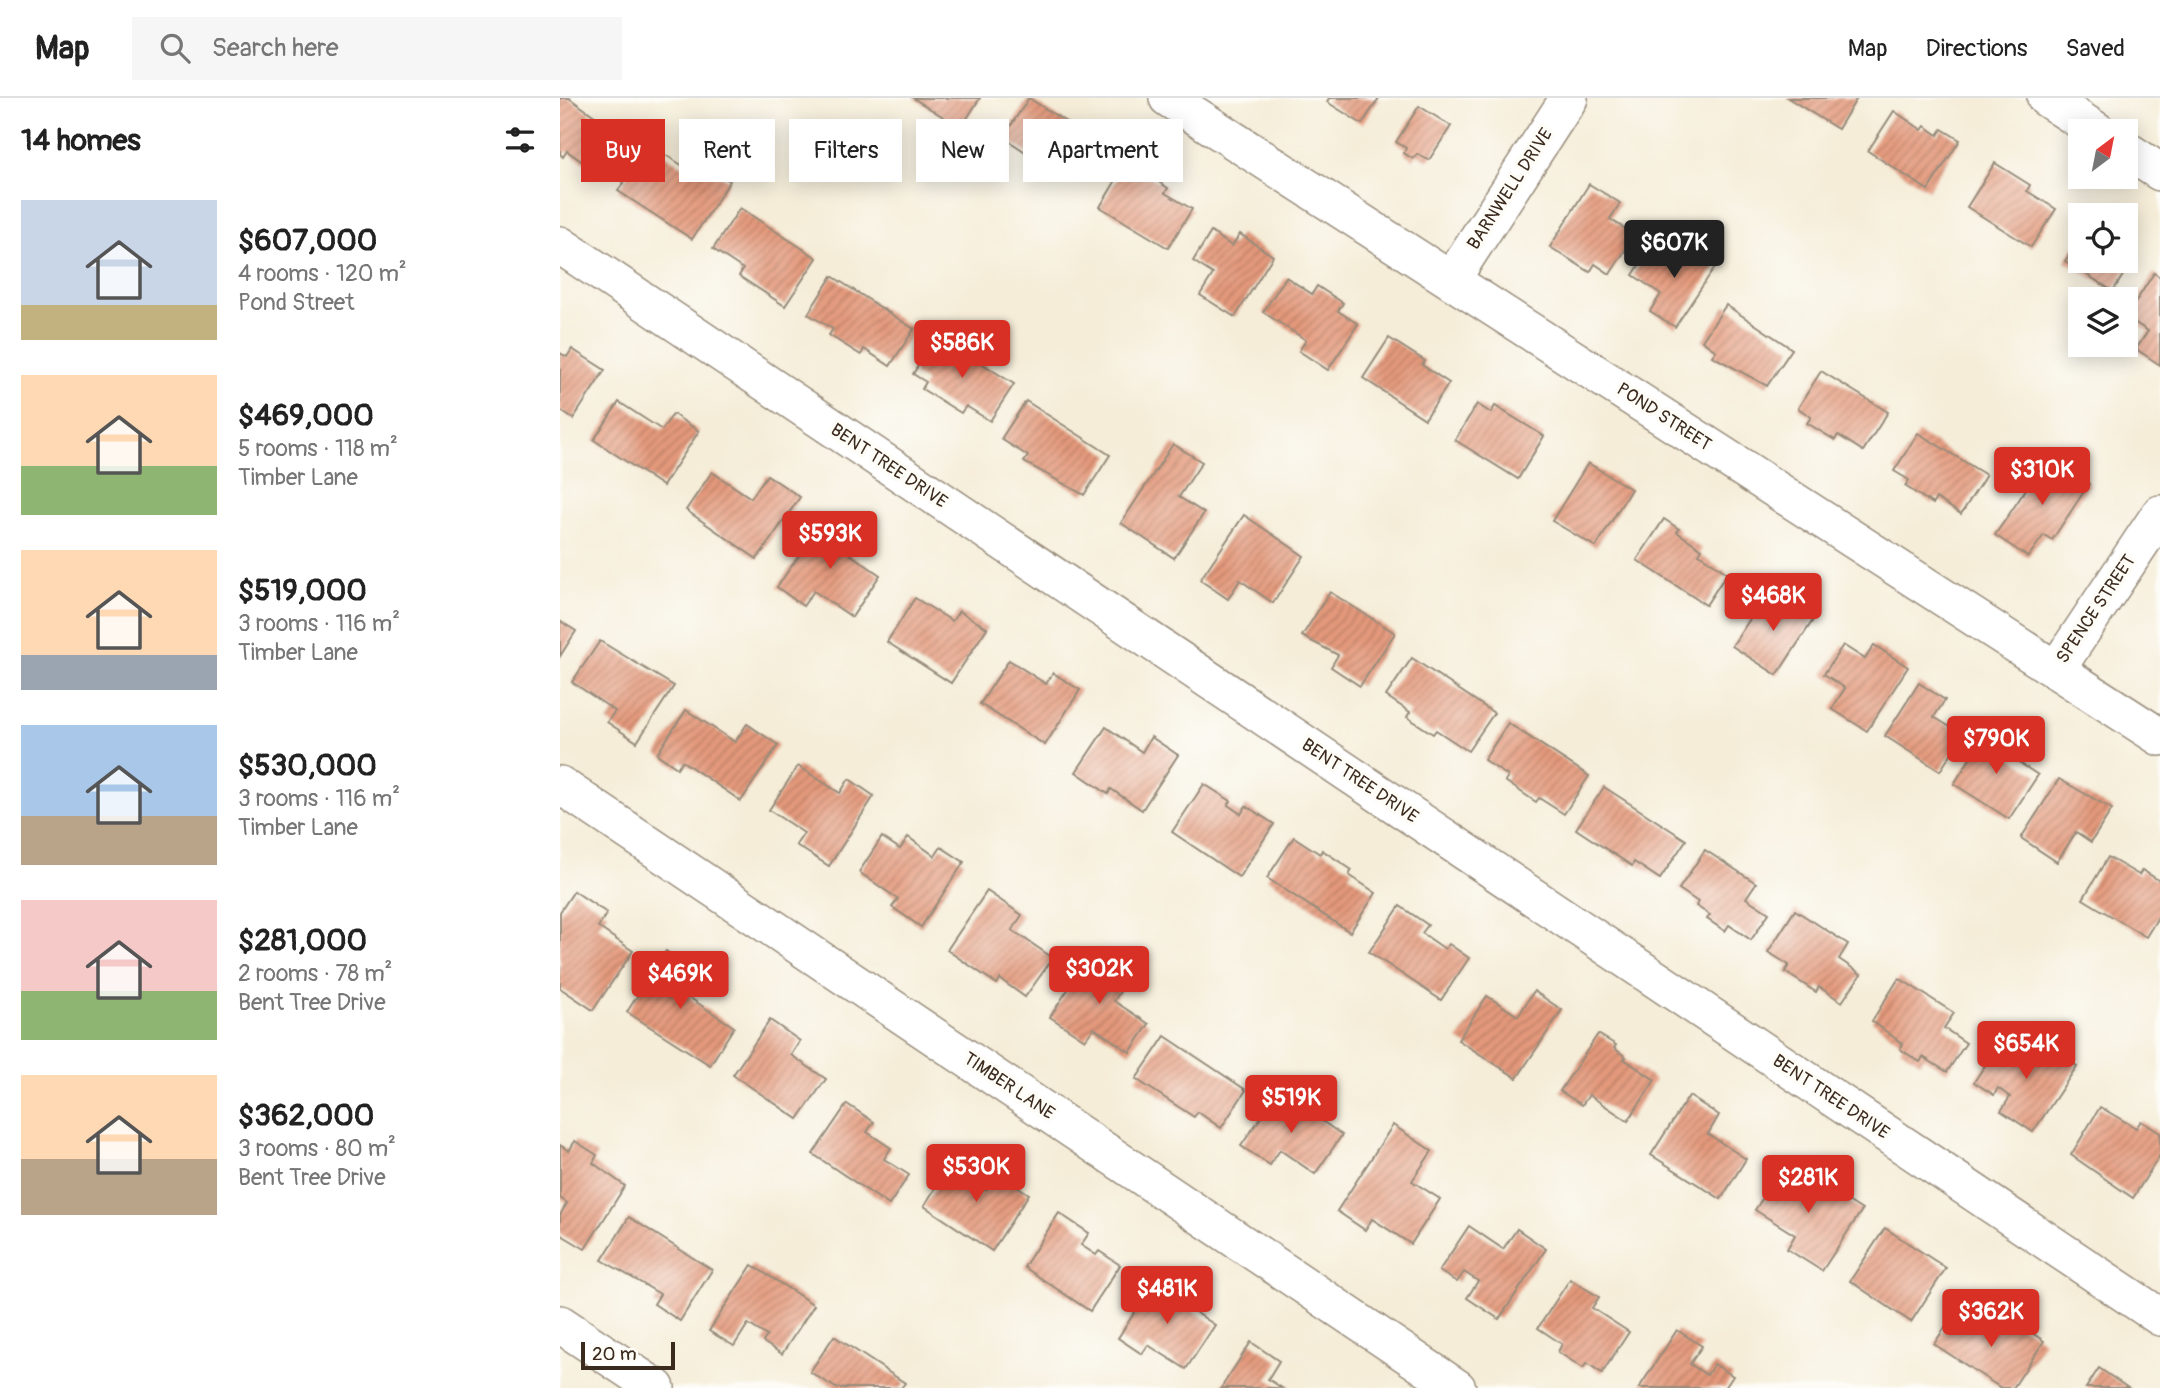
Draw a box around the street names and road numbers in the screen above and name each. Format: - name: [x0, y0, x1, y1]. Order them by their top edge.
- street label: BARNWELL DRIVE: [1462, 124, 1558, 254]
- street label: POND STREET: [1612, 378, 1716, 456]
- street label: BENT TREE DRIVE: [826, 418, 952, 514]
- street label: SPENCE STREET: [2051, 550, 2141, 668]
- street label: BENT TREE DRIVE: [1297, 733, 1423, 829]
- street label: TIMBER LANE: [959, 1047, 1059, 1125]
- street label: BENT TREE DRIVE: [1768, 1049, 1894, 1145]

